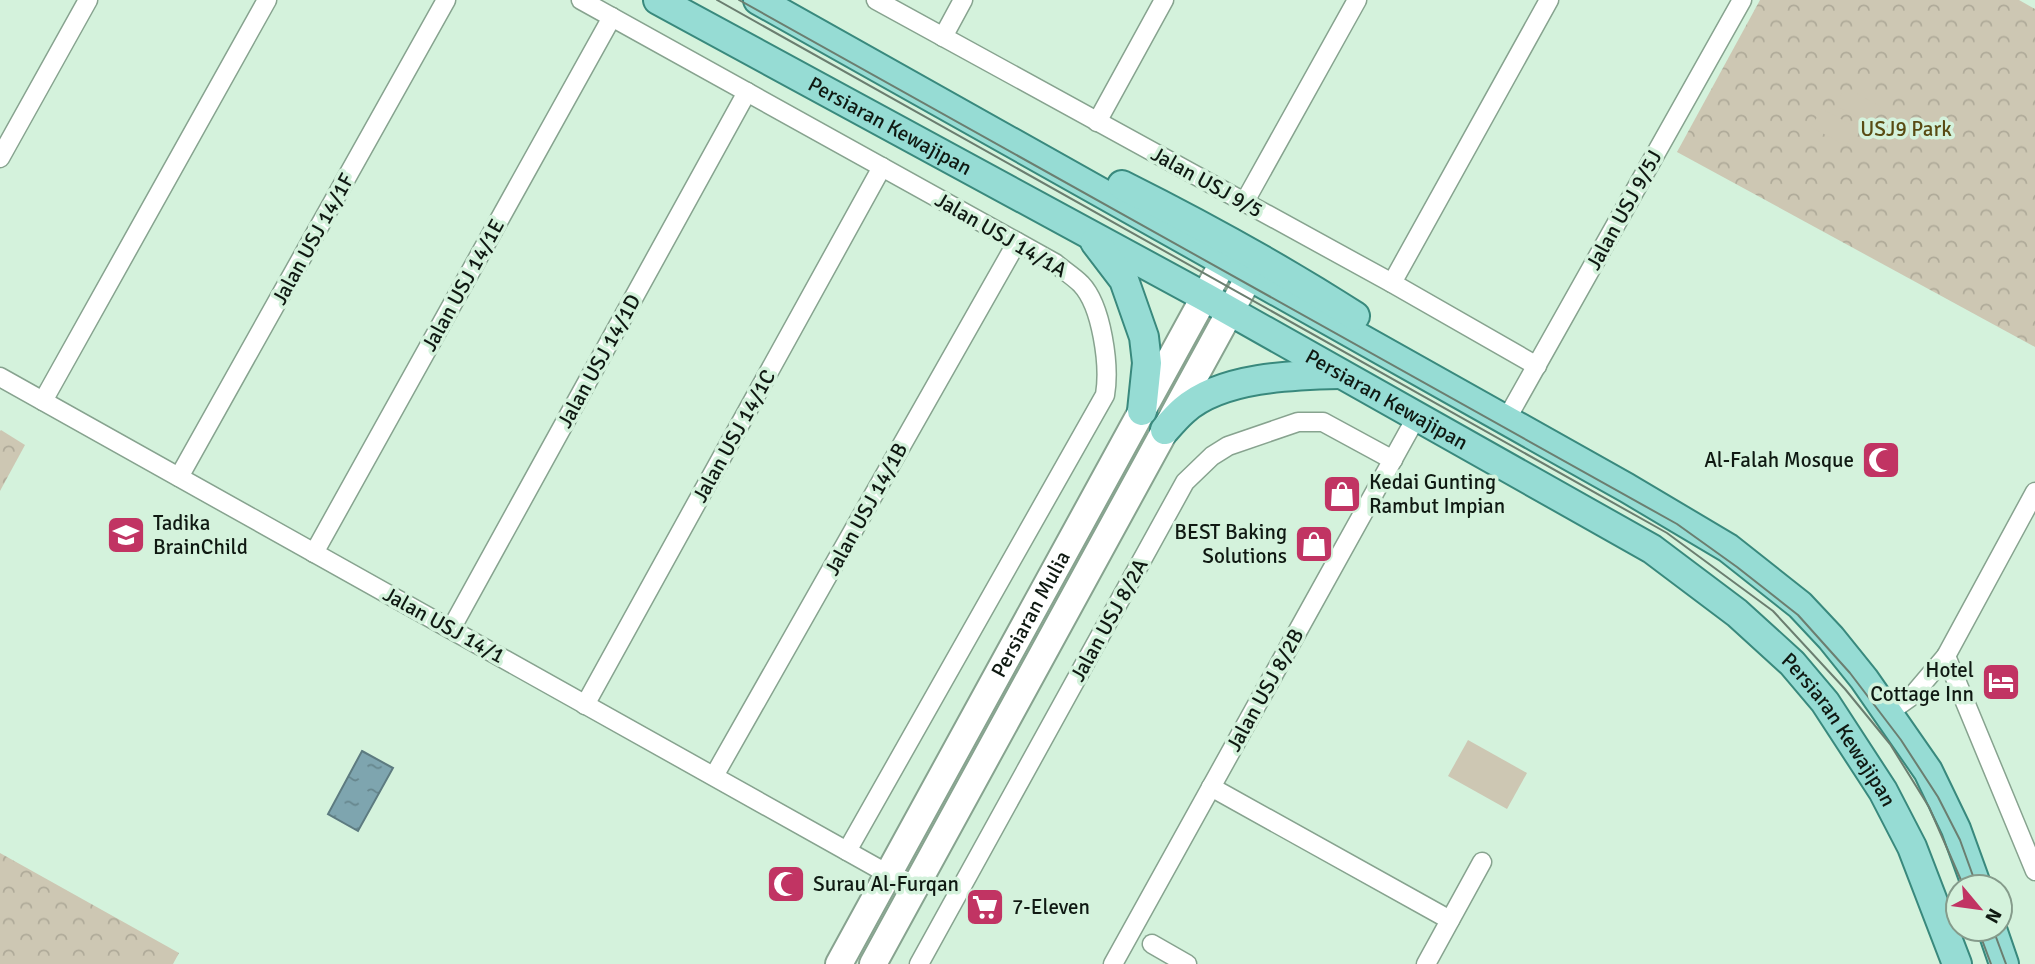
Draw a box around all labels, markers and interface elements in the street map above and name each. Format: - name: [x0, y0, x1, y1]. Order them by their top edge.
- street label: Persiaran Kewajipan: [804, 71, 976, 181]
- park label: USJ9 Park: [1860, 116, 1952, 142]
- street label: Jalan USJ 9/5: [1147, 141, 1267, 223]
- street label: Jalan USJ 9/5J: [1580, 145, 1668, 275]
- street label: Jalan USJ 14/1F: [266, 169, 360, 309]
- street label: Jalan USJ 14/1A: [930, 187, 1072, 283]
- street label: Jalan USJ 14/1E: [416, 214, 510, 356]
- street label: Jalan USJ 14/1D: [552, 290, 646, 432]
- street label: Persiaran Kewajipan: [1301, 343, 1473, 456]
- street label: Jalan USJ 14/1C: [687, 365, 781, 507]
- street label: Jalan USJ 14/1B: [819, 438, 913, 580]
- mosque icon: Al-Falah Mosque: [1860, 439, 1902, 481]
- place label: Al-Falah Mosque: [1704, 447, 1854, 473]
- place label: Kedai Gunting Rambut Impian: [1369, 469, 1505, 519]
- shop icon: Kedai Gunting Rambut Impian: [1321, 473, 1363, 515]
- place label: Tadika BrainChild: [153, 510, 248, 560]
- school or university icon: Tadika BrainChild: [105, 514, 147, 556]
- place label: BEST Baking Solutions: [1174, 519, 1287, 569]
- shop icon: BEST Baking Solutions: [1293, 523, 1335, 565]
- street label: Persiaran Mulia: [986, 546, 1076, 682]
- street label: Jalan USJ 8/2A: [1065, 554, 1154, 686]
- street label: Jalan USJ 14/1: [379, 581, 509, 669]
- street label: Jalan USJ 8/2B: [1221, 624, 1309, 756]
- street label: Persiaran Kewajipan: [1776, 647, 1902, 811]
- place label: Hotel Cottage Inn: [1870, 657, 1974, 707]
- hotel icon: Hotel Cottage Inn: [1980, 661, 2022, 703]
- mosque icon: Surau Al-Furqan: [765, 863, 807, 905]
- place label: Surau Al-Furqan: [813, 871, 959, 897]
- north arrow: [1944, 873, 2014, 943]
- supermarket icon: 7-Eleven: [964, 886, 1006, 928]
- place label: 7-Eleven: [1012, 894, 1090, 920]
- text: N: [1979, 904, 2007, 927]

